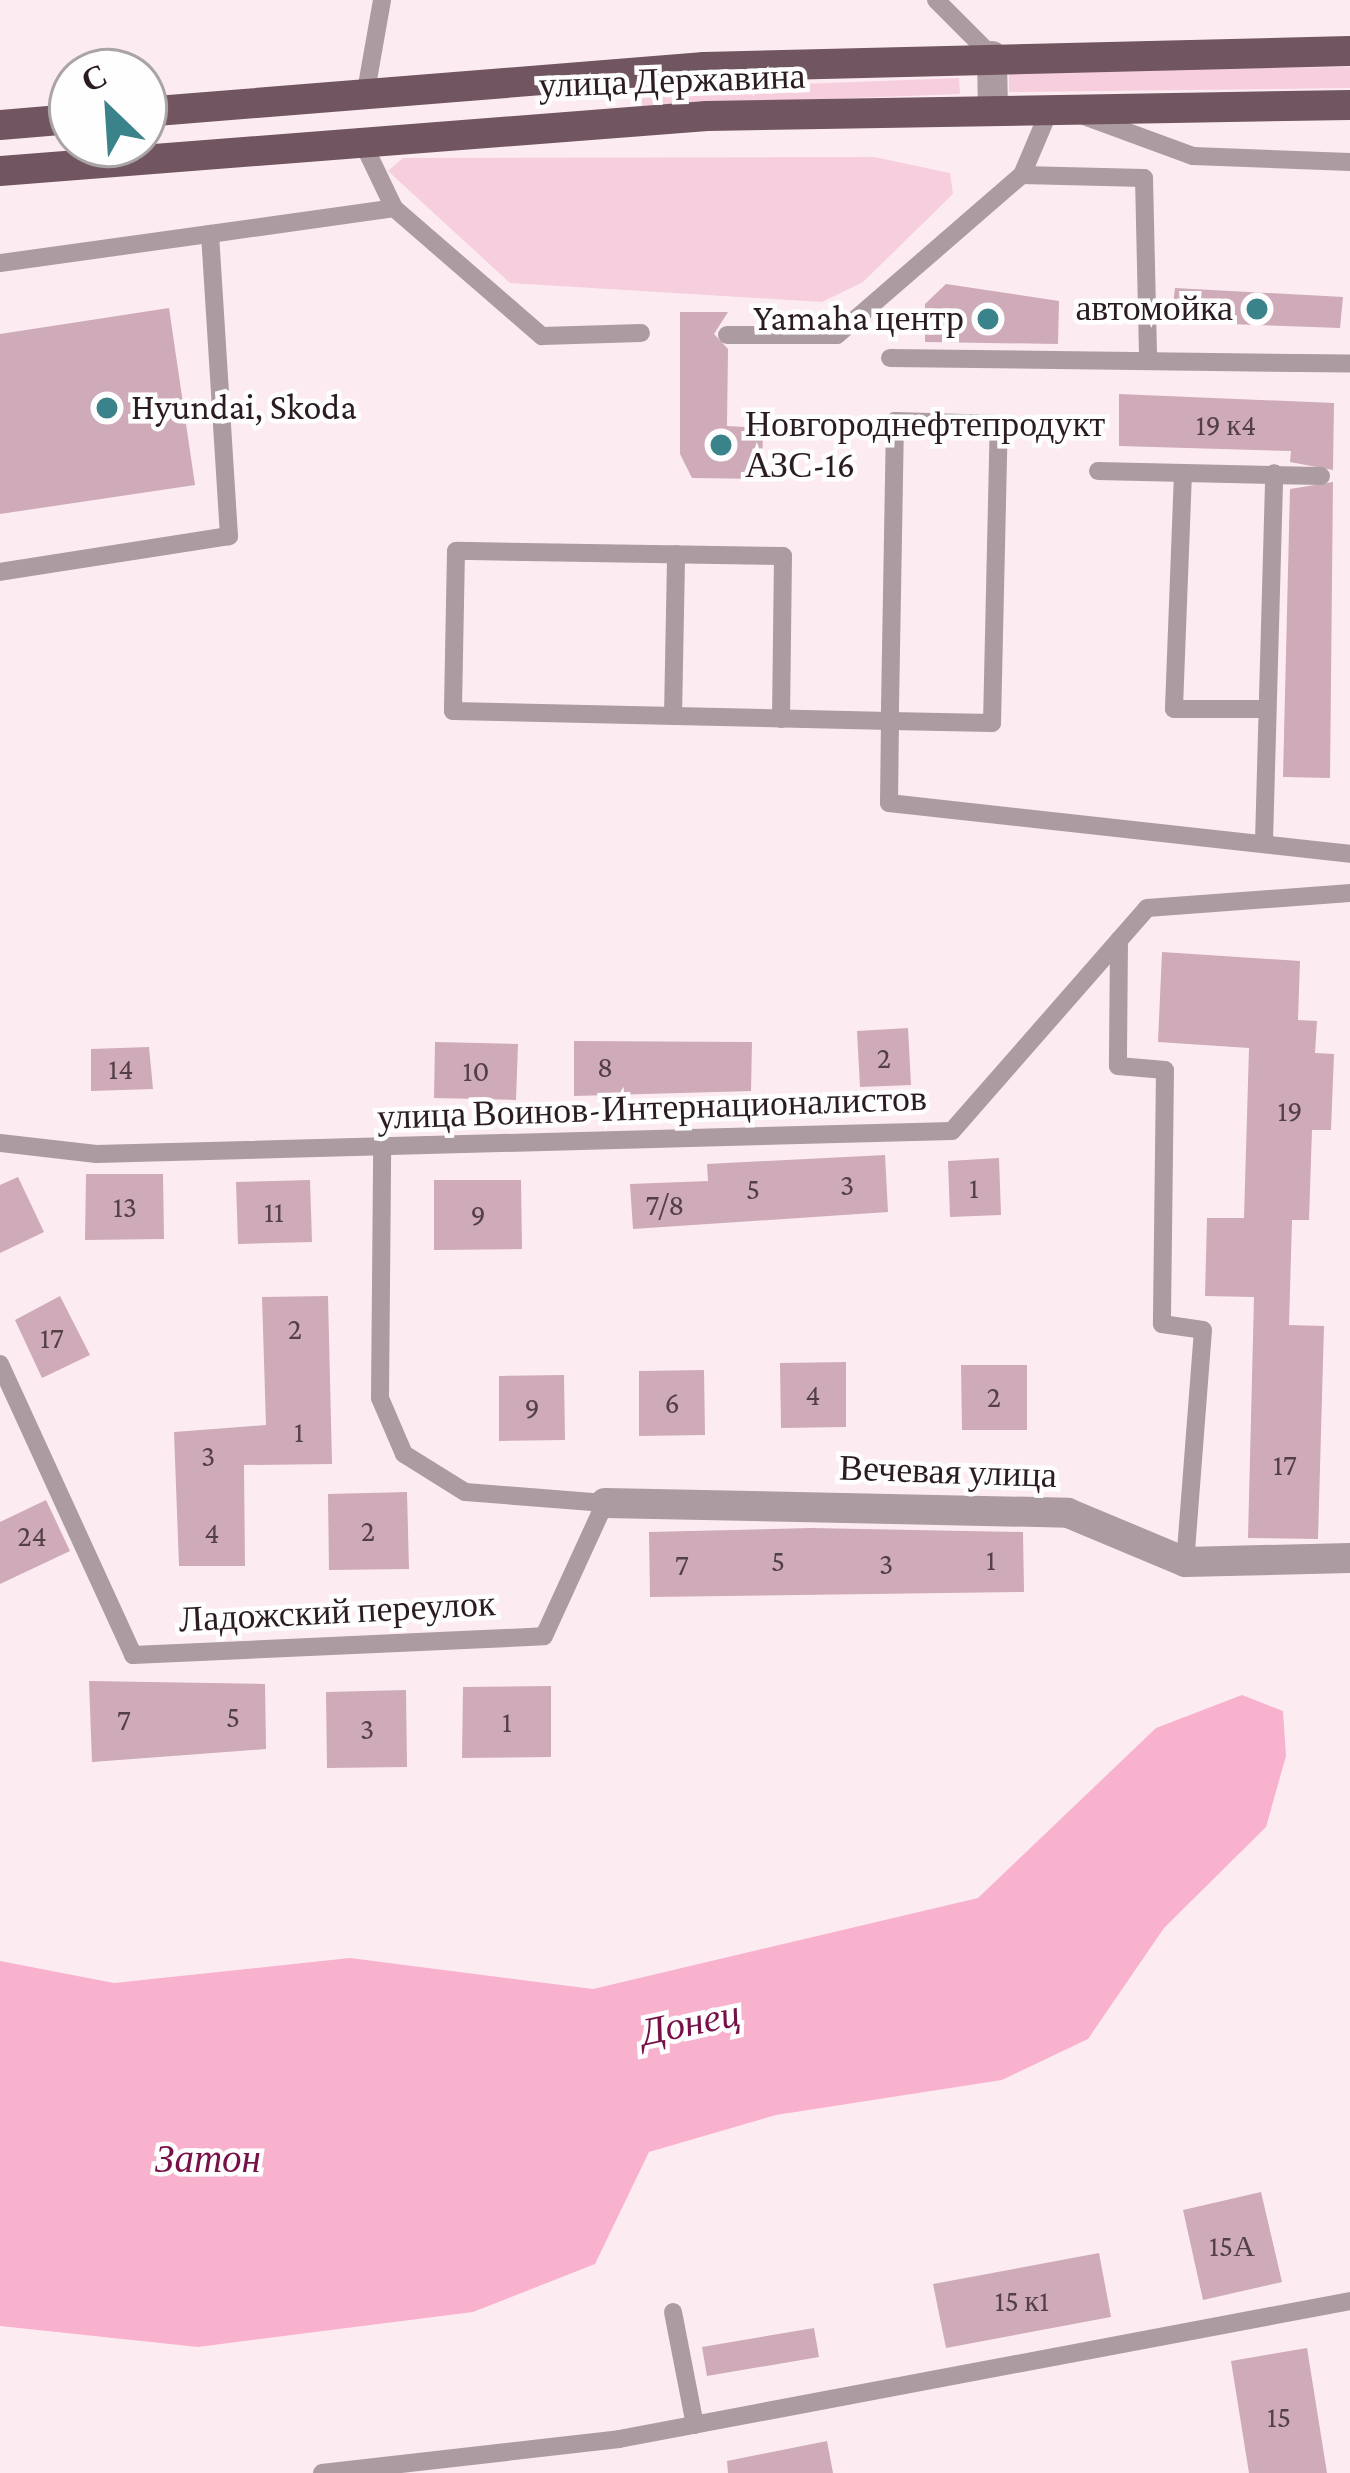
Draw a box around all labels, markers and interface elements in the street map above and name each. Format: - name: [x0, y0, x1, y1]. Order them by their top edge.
- north arrow: [48, 48, 168, 168]
- street label: улица Державина: [538, 55, 806, 107]
- text: С: [75, 56, 112, 99]
- place label: автомойка: [1075, 287, 1233, 331]
- marker: автомойка: [1244, 296, 1270, 322]
- place label: Yamaha центр: [753, 297, 964, 341]
- marker: Yamaha центр: [975, 306, 1001, 332]
- place label: Hyundai, Skoda: [131, 386, 357, 430]
- marker: Hyundai, Skoda: [94, 395, 120, 421]
- place label: Новгороднефтепродукт АЗС-16: [745, 402, 1105, 487]
- house number: 19 к4: [1196, 407, 1256, 443]
- marker: Новгороднефтепродукт АЗС-16: [708, 432, 734, 458]
- house number: 2: [877, 1040, 891, 1076]
- house number: 8: [597, 1049, 613, 1085]
- house number: 14: [108, 1051, 134, 1087]
- house number: 10: [463, 1053, 489, 1089]
- street label: улица Воинов-Интернационалистов: [376, 1077, 928, 1139]
- house number: 19: [1277, 1093, 1303, 1129]
- house number: 3: [840, 1167, 854, 1203]
- house number: 1: [969, 1170, 979, 1206]
- house number: 5: [746, 1171, 760, 1207]
- house number: 7/8: [646, 1187, 684, 1223]
- house number: 13: [113, 1189, 137, 1225]
- house number: 11: [264, 1194, 284, 1230]
- house number: 9: [470, 1197, 486, 1233]
- house number: 2: [288, 1311, 302, 1347]
- house number: 17: [40, 1320, 64, 1356]
- house number: 4: [805, 1377, 821, 1413]
- house number: 2: [987, 1379, 1001, 1415]
- house number: 6: [664, 1385, 680, 1421]
- house number: 9: [524, 1390, 540, 1426]
- house number: 1: [294, 1414, 304, 1450]
- house number: 3: [201, 1438, 215, 1474]
- street label: Вечевая улица: [838, 1447, 1058, 1497]
- house number: 17: [1273, 1447, 1297, 1483]
- house number: 2: [361, 1513, 375, 1549]
- house number: 4: [204, 1515, 220, 1551]
- house number: 24: [17, 1518, 47, 1554]
- house number: 1: [986, 1542, 996, 1578]
- house number: 5: [771, 1543, 785, 1579]
- house number: 3: [879, 1546, 893, 1582]
- house number: 7: [675, 1547, 689, 1583]
- street label: Ладожский переулок: [178, 1582, 496, 1642]
- house number: 5: [226, 1699, 240, 1735]
- house number: 7: [117, 1702, 131, 1738]
- house number: 1: [502, 1704, 512, 1740]
- house number: 3: [360, 1711, 374, 1747]
- water label: Донец: [636, 1990, 744, 2056]
- water label: Затон: [155, 2136, 261, 2182]
- house number: 15А: [1209, 2228, 1255, 2264]
- house number: 15 к1: [995, 2283, 1049, 2319]
- house number: 15: [1267, 2399, 1291, 2435]

